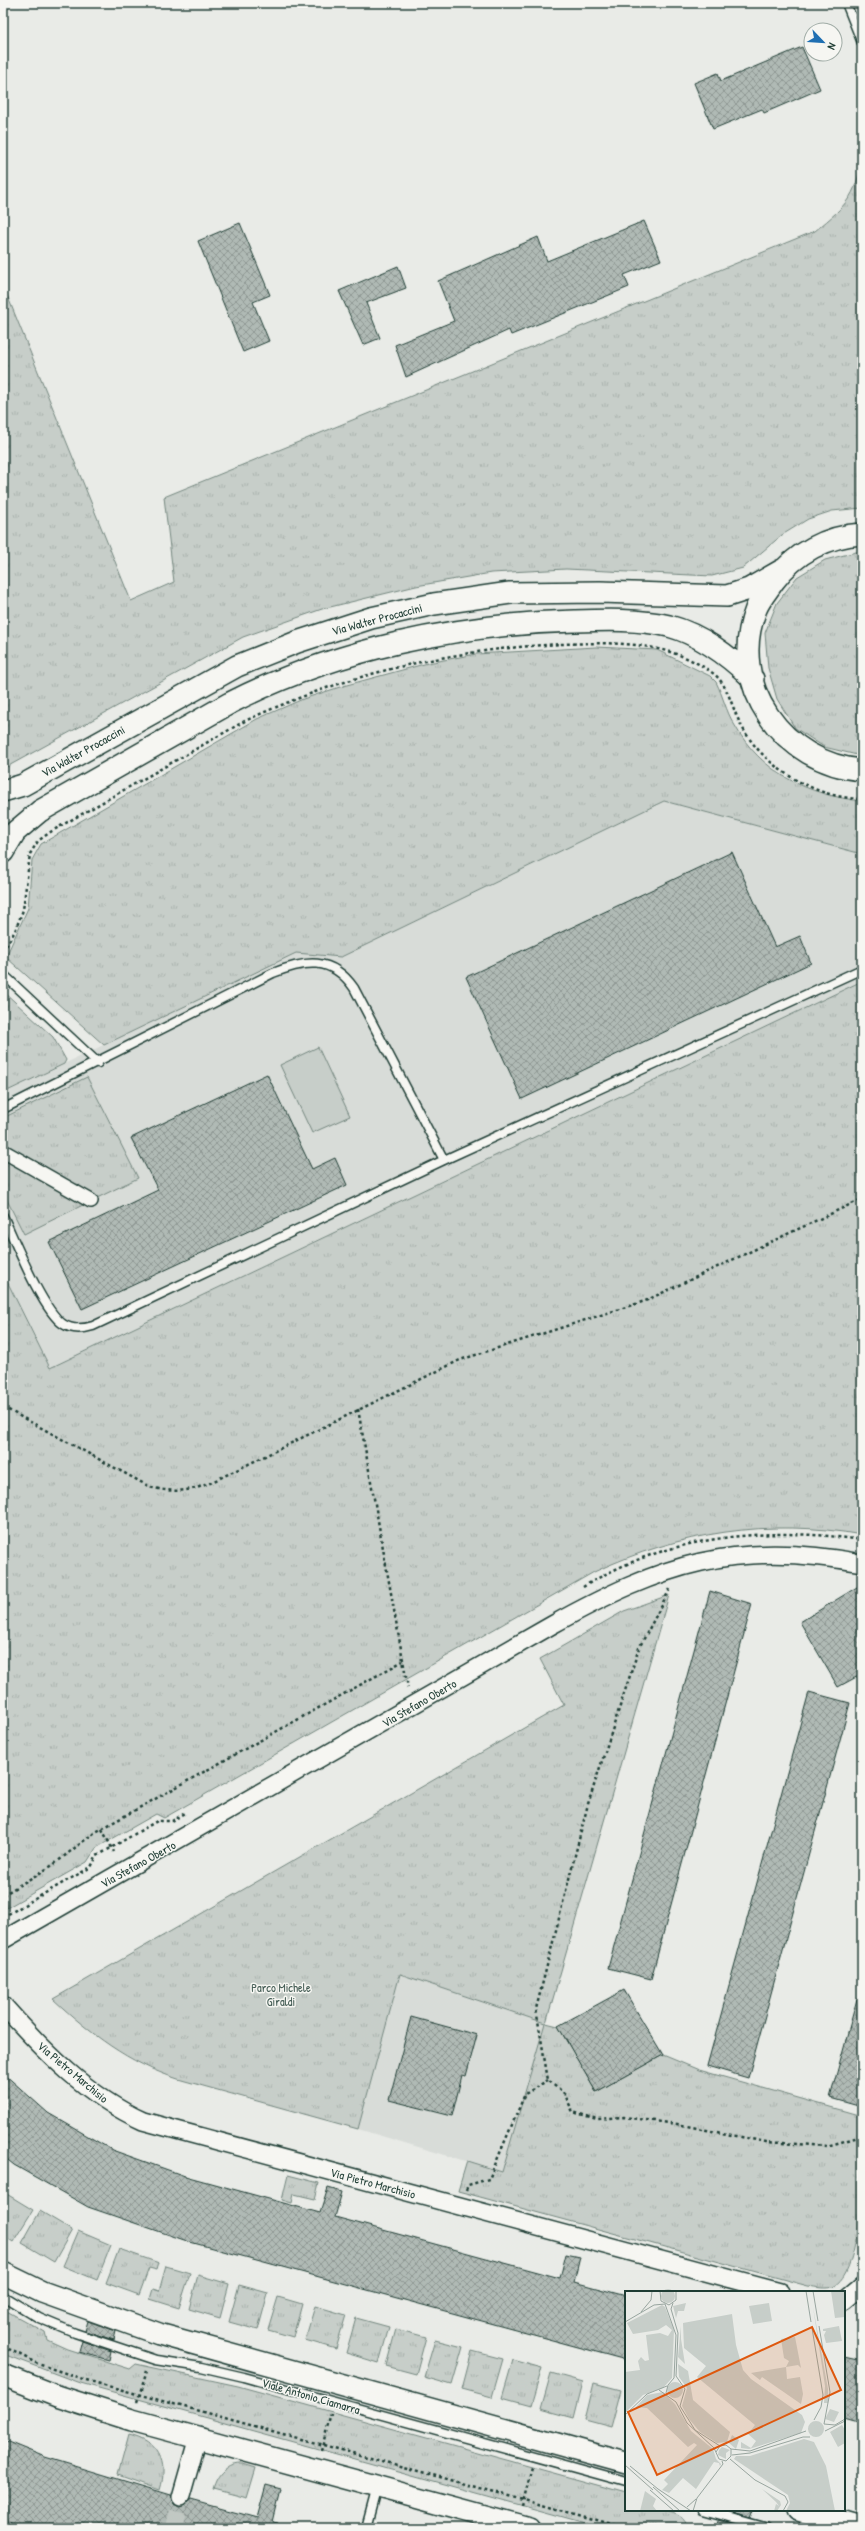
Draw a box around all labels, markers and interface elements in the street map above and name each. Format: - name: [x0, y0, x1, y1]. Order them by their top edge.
- north arrow: [803, 22, 843, 62]
- text: N: [824, 41, 840, 52]
- street label: Via Walter Procaccini: [330, 599, 424, 639]
- street label: Via Walter Procaccini: [38, 721, 128, 781]
- street label: Via Stefano Oberto: [379, 1675, 459, 1731]
- street label: Via Stefano Oberto: [97, 1836, 179, 1892]
- park label: Parco Michele Giraldi: [251, 1979, 311, 2010]
- street label: Via Pietro Marchisio: [34, 2037, 112, 2107]
- street label: Via Pietro Marchisio: [329, 2163, 418, 2203]
- inset map: [625, 2291, 845, 2511]
- street label: Viale Antonio Ciamarra: [260, 2374, 362, 2418]

